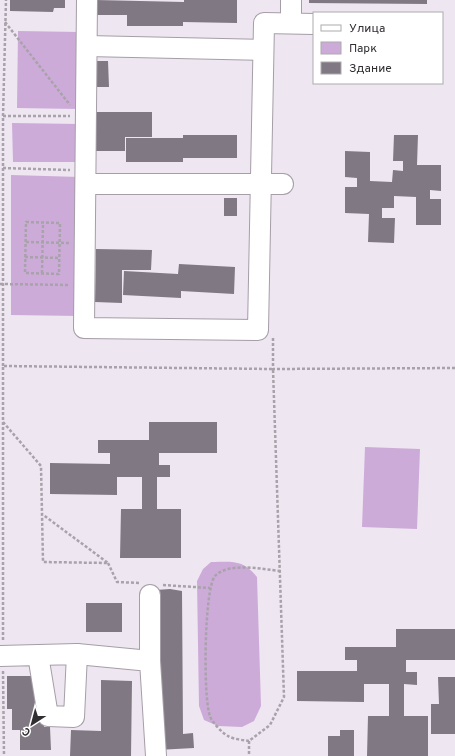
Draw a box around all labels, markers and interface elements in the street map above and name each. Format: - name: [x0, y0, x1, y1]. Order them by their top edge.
- legend: [313, 12, 443, 84]
- text: Улица: [349, 21, 385, 37]
- text: Парк: [349, 41, 377, 57]
- text: Здание: [349, 61, 392, 77]
- north arrow: [12, 704, 52, 744]
- text: С: [20, 724, 34, 739]

